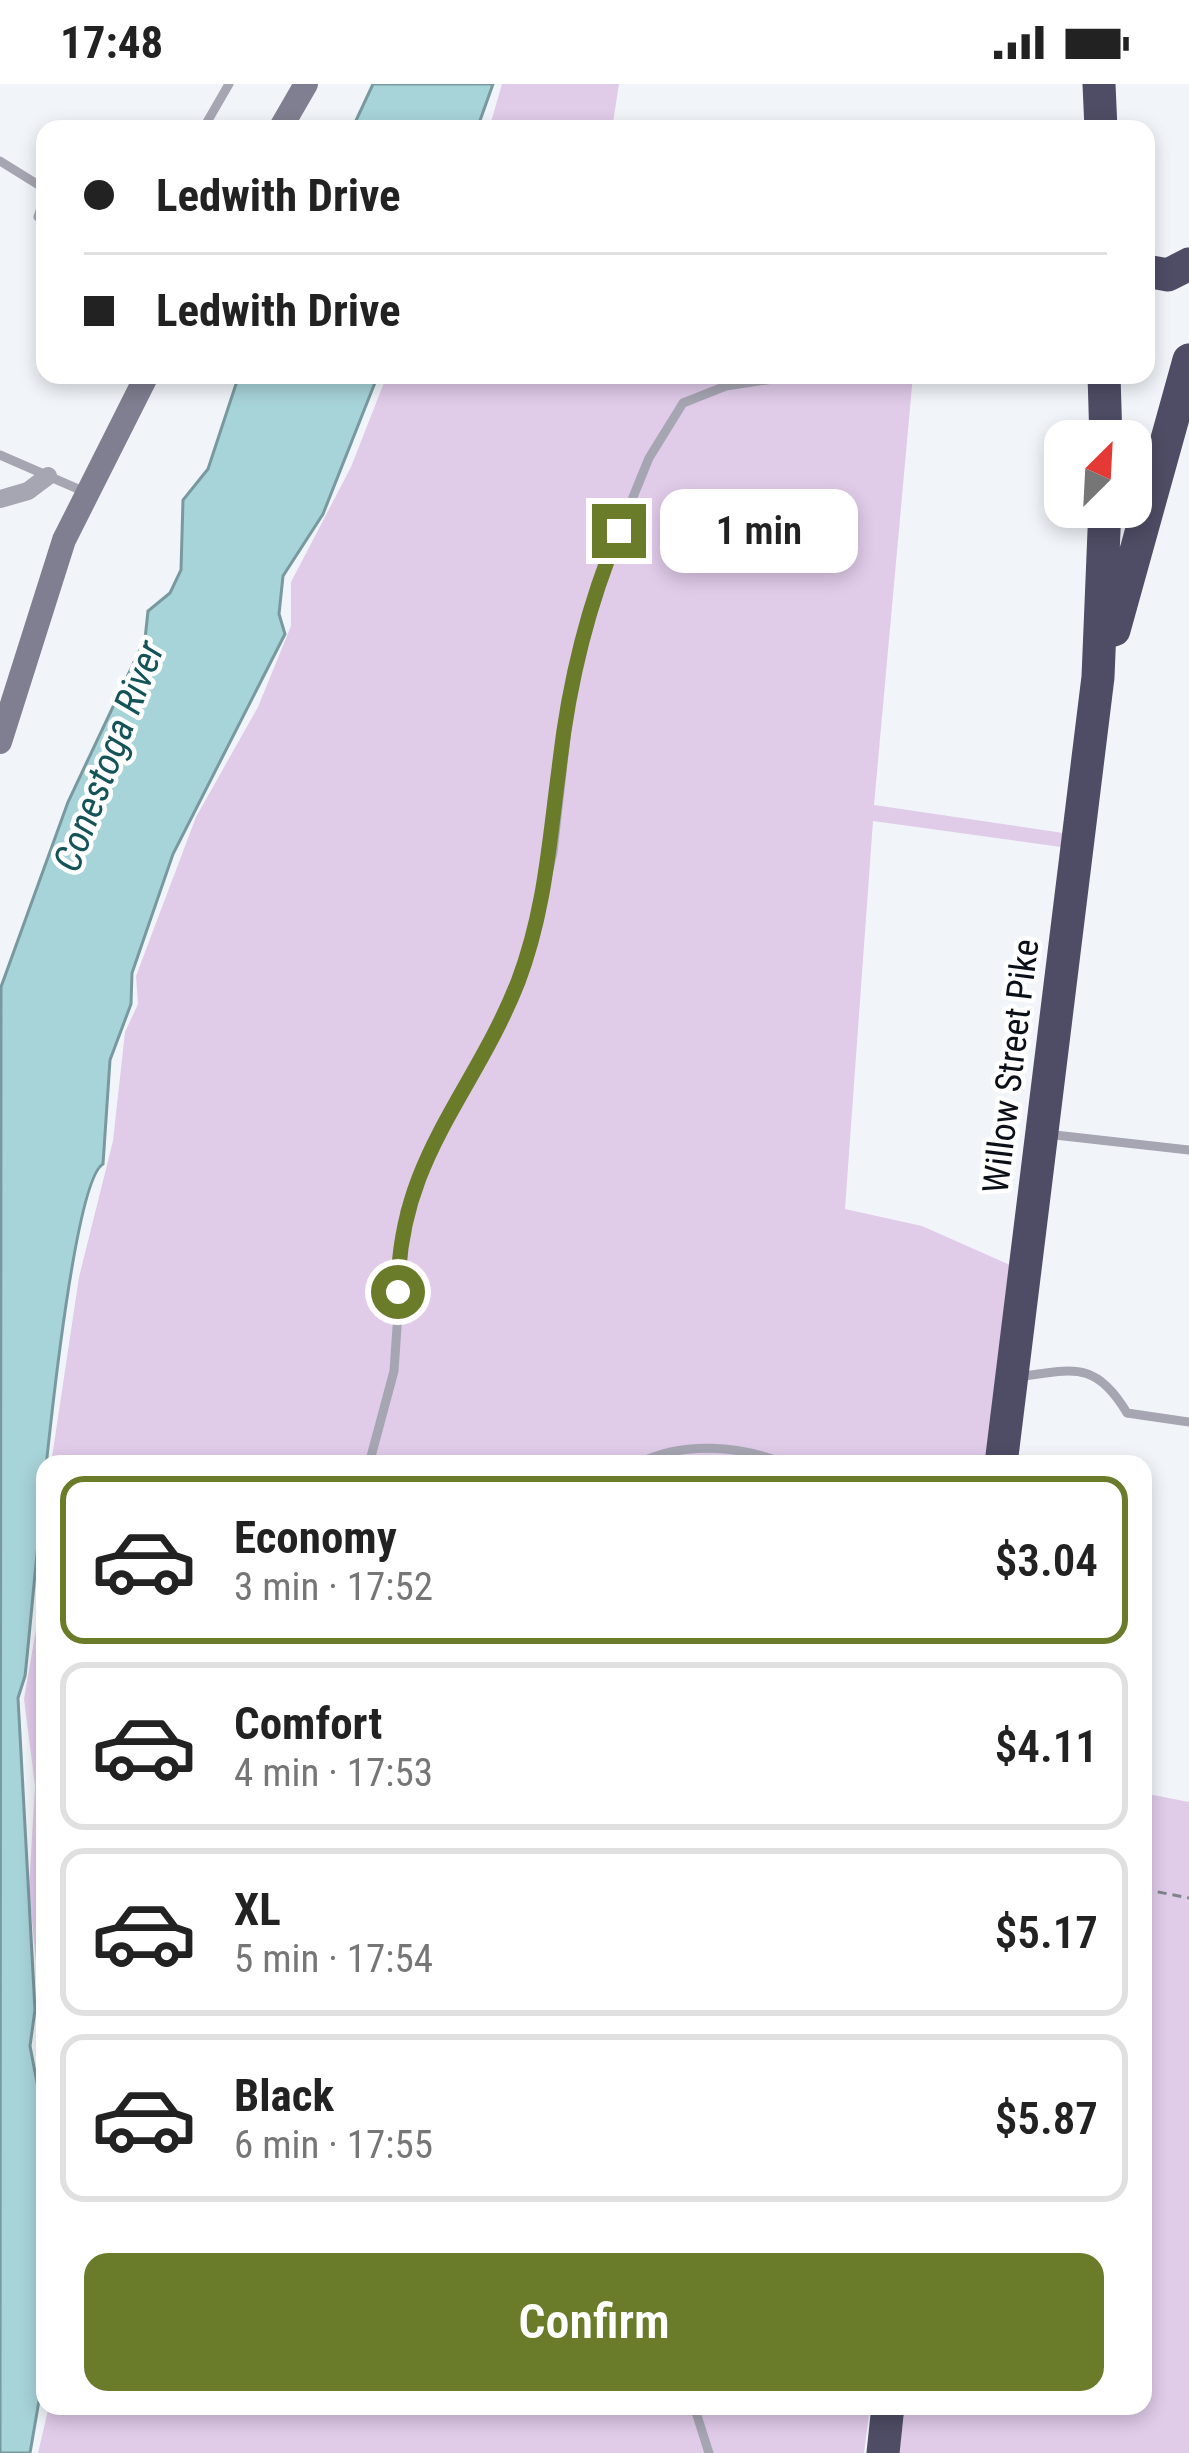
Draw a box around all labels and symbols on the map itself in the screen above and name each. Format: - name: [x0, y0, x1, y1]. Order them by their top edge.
- north arrow: [1044, 420, 1152, 528]
- callout: 1 min: [661, 489, 859, 573]
- route end: [592, 504, 646, 558]
- water label: Conestoga River: [44, 633, 175, 878]
- street label: Willow Street Pike: [975, 937, 1047, 1195]
- route start: [371, 1265, 425, 1319]

